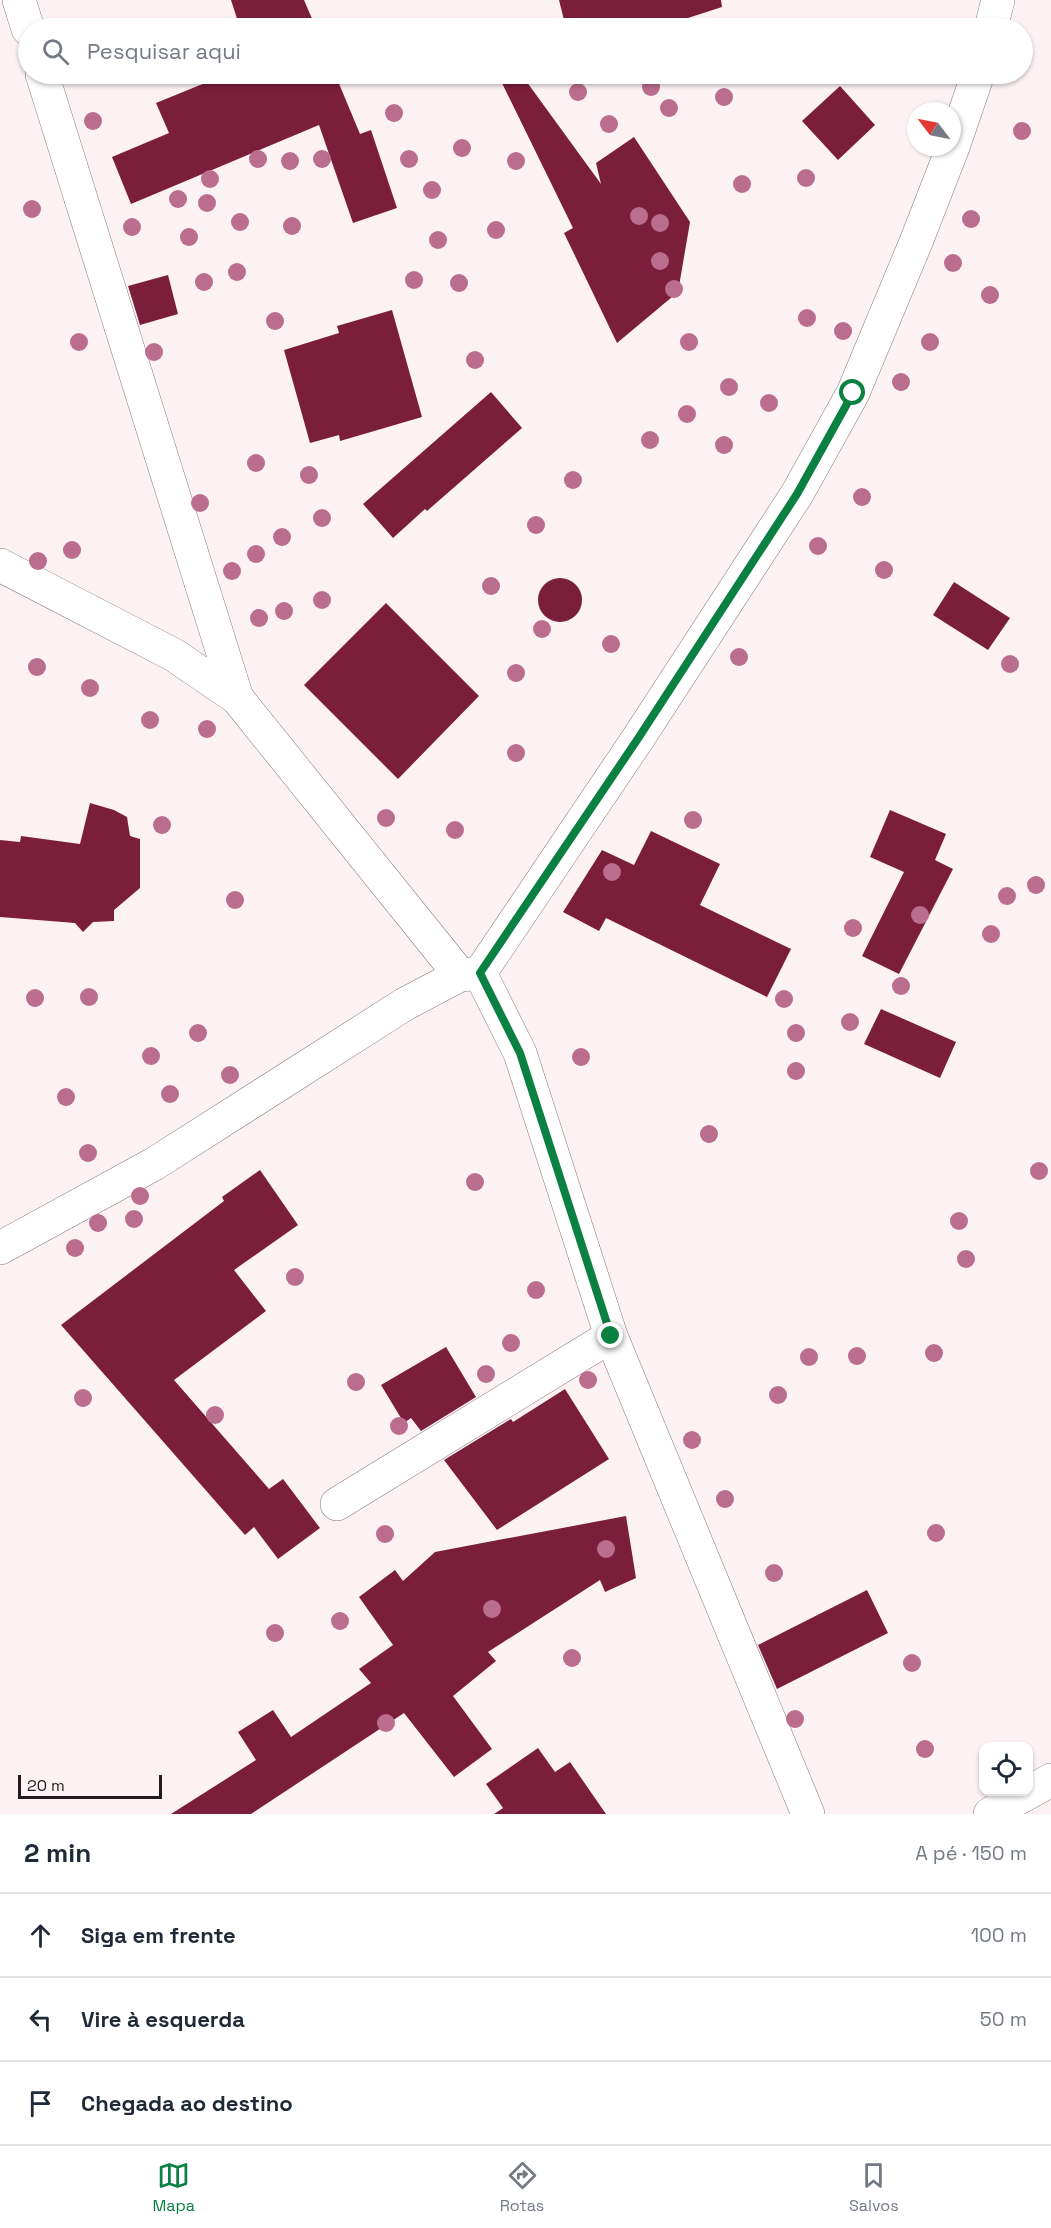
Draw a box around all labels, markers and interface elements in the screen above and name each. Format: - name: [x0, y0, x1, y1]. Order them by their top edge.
- search box: [18, 18, 1033, 84]
- icon: search: [39, 35, 72, 68]
- text: Pesquisar aqui: [87, 37, 241, 65]
- north arrow: [907, 102, 961, 156]
- route start: [839, 379, 865, 405]
- route end: [597, 1322, 623, 1348]
- map controls: [979, 1742, 1033, 1796]
- button: locate: [979, 1742, 1033, 1796]
- scale bar: [18, 1772, 162, 1800]
- text: 20 m: [27, 1775, 65, 1796]
- text: 2 min: [24, 1836, 91, 1870]
- text: A pé · 150 m: [915, 1840, 1027, 1866]
- icon: ahead: [24, 1919, 57, 1952]
- text: Siga em frente: [81, 1921, 236, 1949]
- text: 100 m: [971, 1922, 1027, 1948]
- icon: left: [24, 2003, 57, 2036]
- text: Vire à esquerda: [81, 2005, 245, 2033]
- text: 50 m: [980, 2006, 1027, 2032]
- icon: arrive: [24, 2087, 57, 2120]
- text: Chegada ao destino: [81, 2089, 293, 2117]
- tab: Mapa: [152, 2159, 195, 2216]
- tab: Rotas: [500, 2159, 544, 2216]
- tab: Salvos: [849, 2159, 899, 2216]

